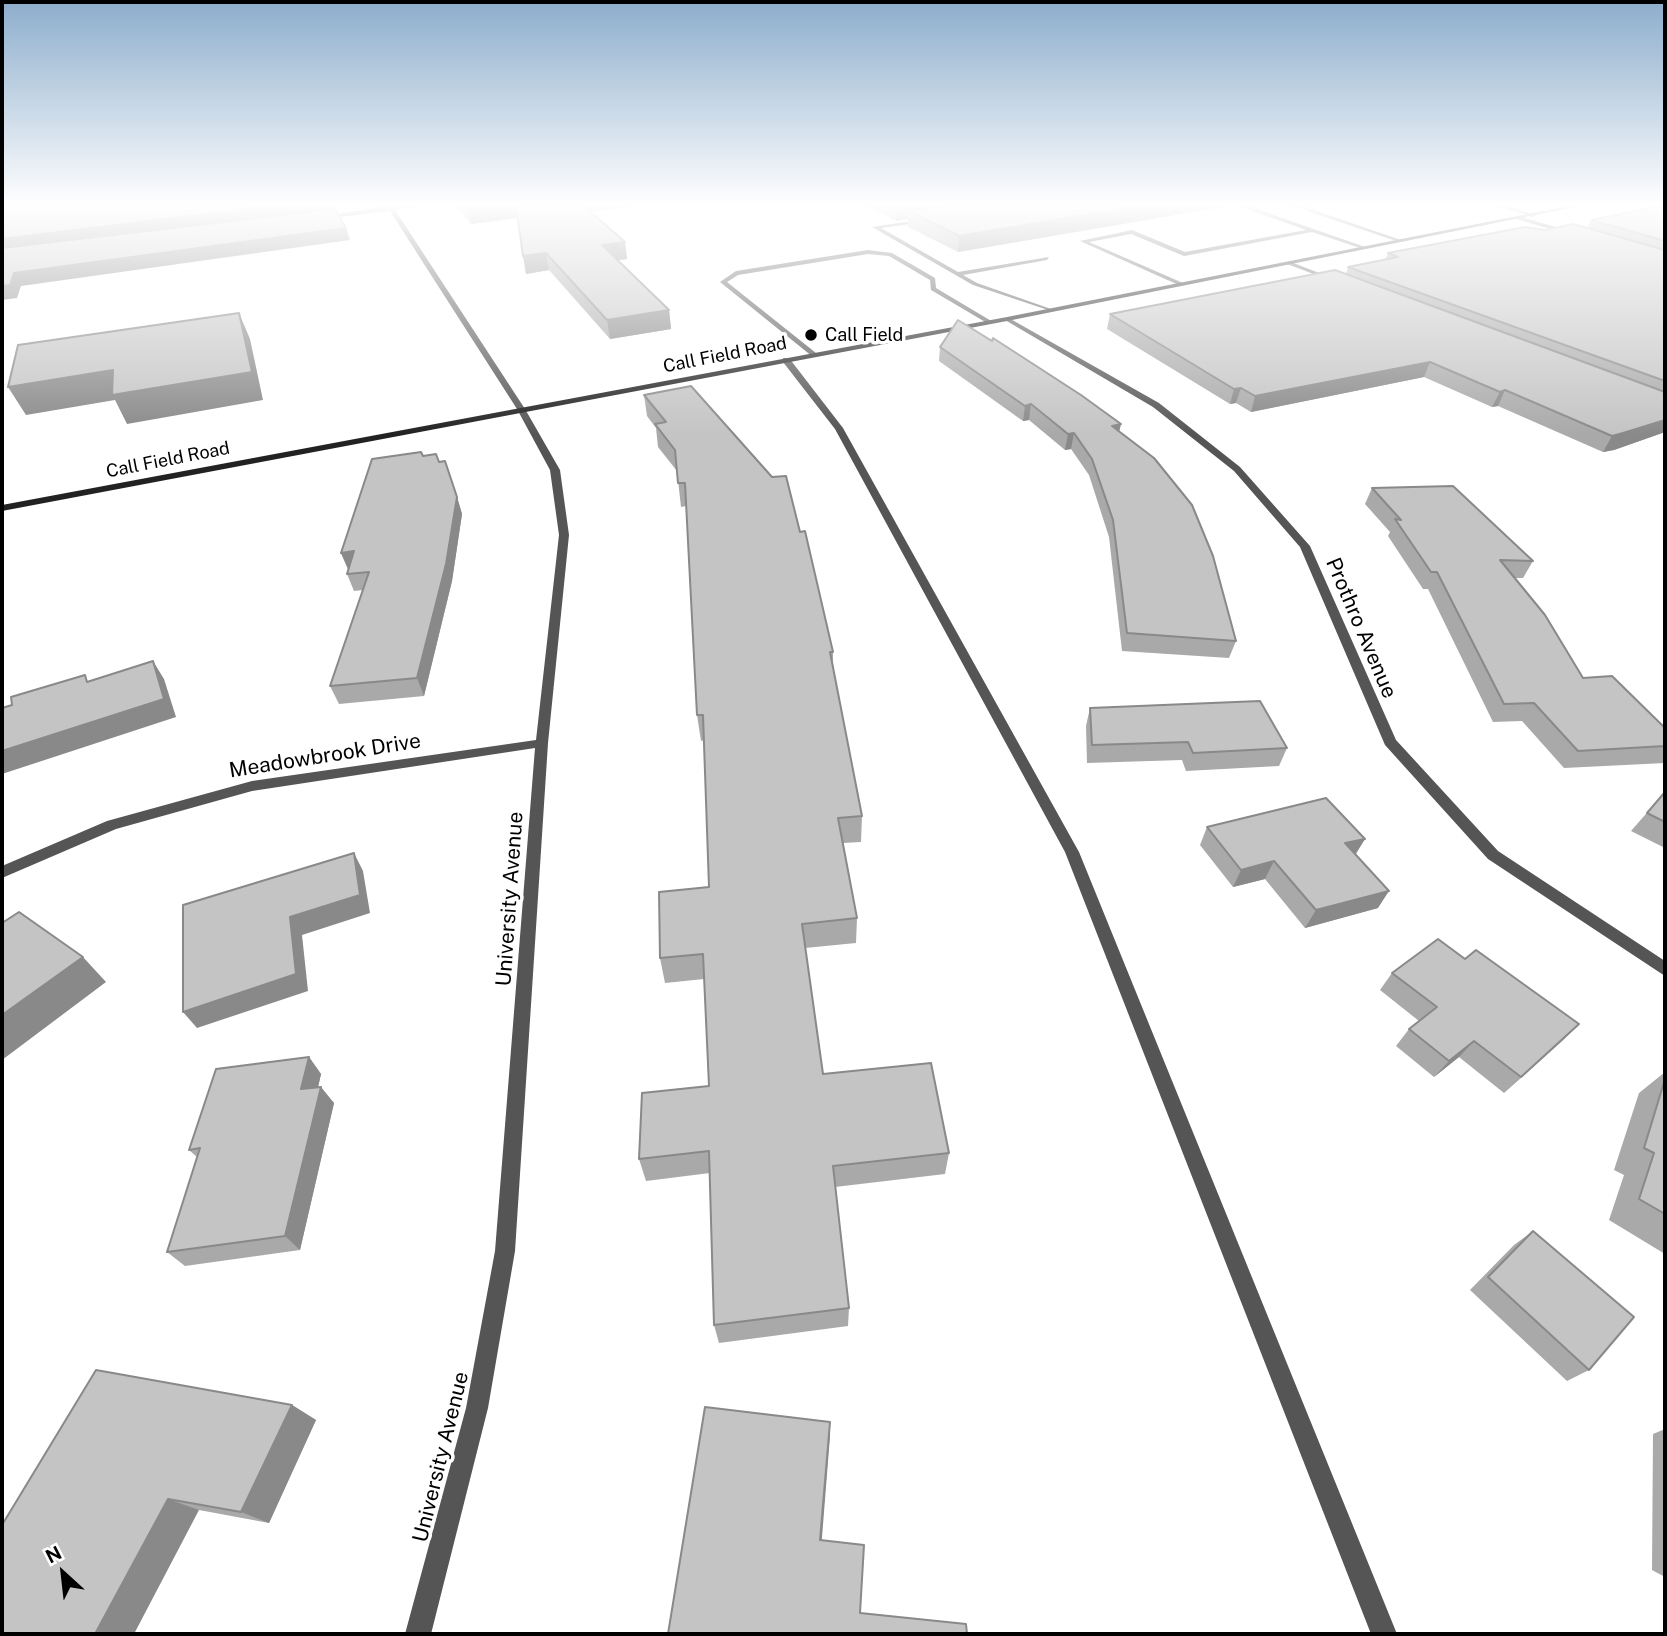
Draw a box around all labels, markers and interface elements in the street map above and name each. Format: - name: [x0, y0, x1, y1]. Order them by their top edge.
- place label: Call Field: [825, 324, 903, 346]
- marker: Call Field: [803, 327, 819, 343]
- street label: Call Field Road: [661, 332, 789, 378]
- street label: Call Field Road: [104, 437, 232, 483]
- street label: Prothro Avenue: [1320, 554, 1402, 702]
- street label: Meadowbrook Drive: [227, 728, 423, 784]
- street label: University Avenue: [491, 811, 529, 987]
- street label: University Avenue: [408, 1369, 474, 1545]
- north arrow: [28, 1538, 98, 1608]
- text: N: [42, 1541, 65, 1567]

